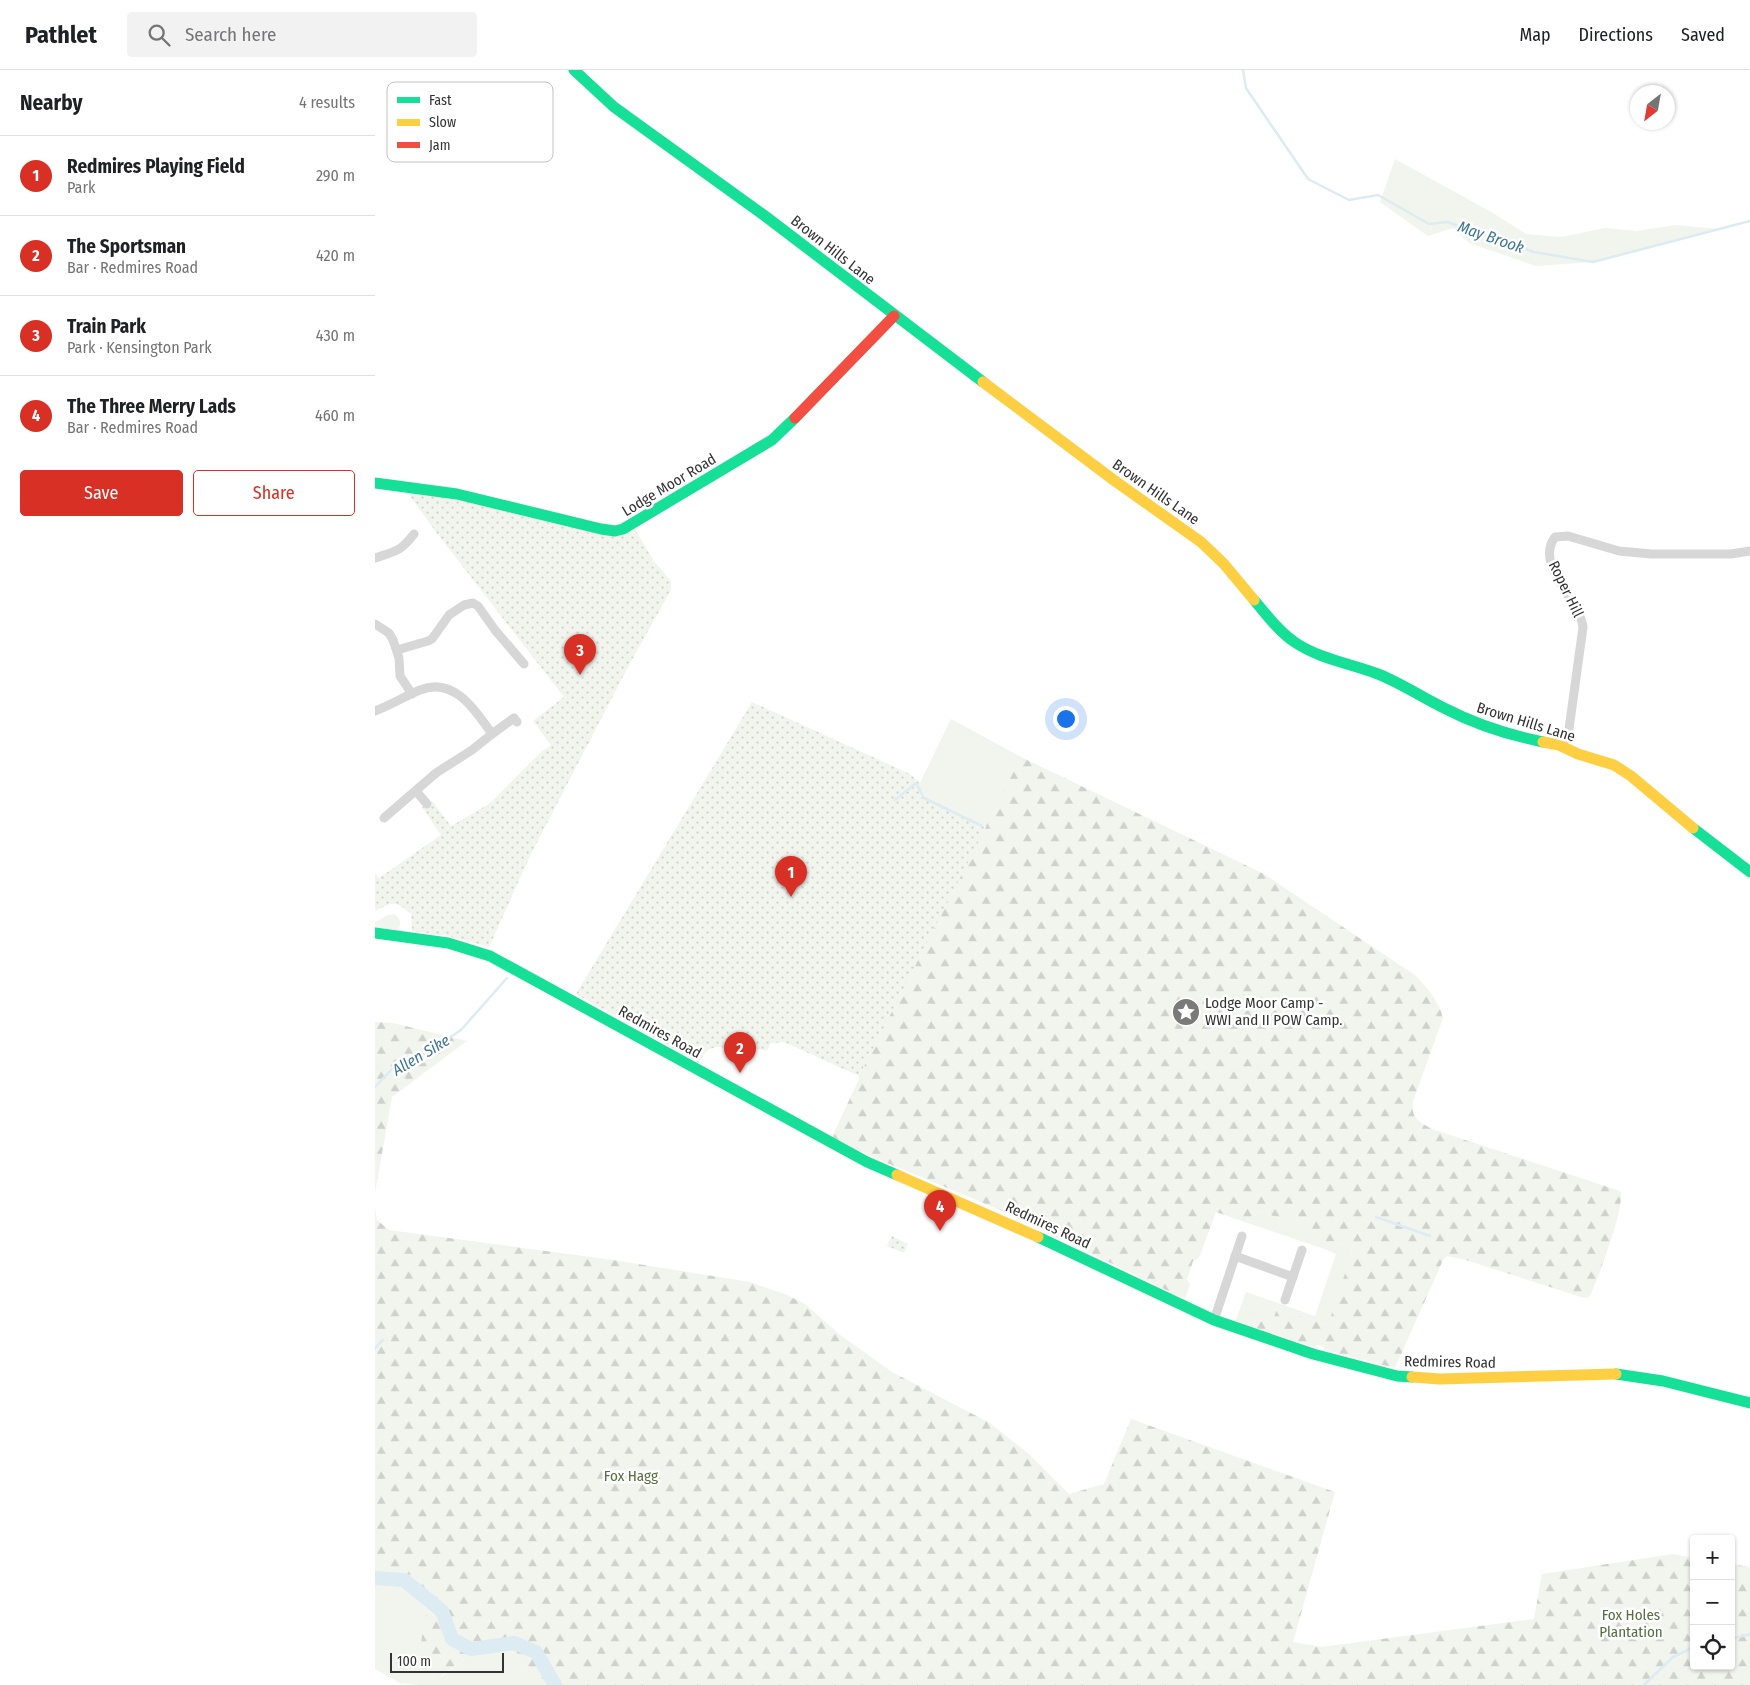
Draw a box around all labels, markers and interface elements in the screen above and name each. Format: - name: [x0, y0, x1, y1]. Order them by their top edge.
- search box: [127, 12, 477, 57]
- text: Pathlet: [25, 21, 97, 49]
- icon: search: [145, 21, 173, 49]
- text: Search here: [185, 23, 276, 46]
- text: Map: [1519, 24, 1551, 46]
- text: Directions: [1579, 24, 1653, 46]
- text: Saved: [1681, 24, 1725, 46]
- legend: [387, 82, 553, 162]
- north arrow: [1630, 85, 1675, 130]
- text: Nearby: [20, 90, 82, 116]
- text: Fast: [429, 92, 452, 109]
- text: 4 results: [299, 93, 355, 112]
- text: Slow: [429, 114, 456, 131]
- text: Jam: [429, 137, 450, 154]
- text: Redmires Playing Field: [67, 155, 245, 178]
- text: 1: [33, 166, 39, 185]
- text: 290 m: [316, 166, 355, 185]
- text: Park: [67, 178, 95, 197]
- street label: Brown Hills Lane: [787, 211, 879, 289]
- water label: May Brook: [1455, 217, 1527, 257]
- text: The Sportsman: [67, 235, 186, 258]
- text: 2: [32, 246, 40, 265]
- text: 420 m: [316, 246, 355, 265]
- text: Bar · Redmires Road: [67, 258, 198, 277]
- text: Train Park: [67, 315, 146, 338]
- text: 3: [32, 326, 40, 345]
- text: 430 m: [316, 326, 355, 345]
- text: Park · Kensington Park: [67, 338, 212, 357]
- text: The Three Merry Lads: [67, 395, 236, 418]
- text: 4: [32, 406, 40, 425]
- text: 460 m: [315, 406, 355, 425]
- text: Bar · Redmires Road: [67, 418, 198, 437]
- street label: Lodge Moor Road: [619, 450, 719, 520]
- street label: Brown Hills Lane: [1109, 455, 1203, 529]
- button: Save: [20, 470, 183, 516]
- button: Share: [193, 470, 355, 516]
- street label: Roper Hill: [1545, 558, 1587, 620]
- pin: 3: [564, 634, 596, 675]
- street label: Brown Hills Lane: [1475, 698, 1577, 746]
- your location: [1053, 706, 1079, 732]
- pin: 1: [775, 856, 807, 897]
- place label: Lodge Moor Camp - WWI and II POW Camp.: [1205, 994, 1343, 1029]
- place icon: Lodge Moor Camp - WWI and II POW Camp.: [1171, 997, 1201, 1027]
- street label: Redmires Road: [615, 1002, 705, 1062]
- water label: Allen Sike: [388, 1030, 453, 1080]
- pin: 2: [724, 1032, 756, 1073]
- pin: 4: [924, 1190, 956, 1231]
- street label: Redmires Road: [1003, 1197, 1093, 1253]
- street label: Redmires Road: [1404, 1352, 1496, 1372]
- park label: Fox Hagg: [604, 1467, 658, 1485]
- map controls: [1690, 1535, 1735, 1670]
- button: +: [1690, 1535, 1735, 1580]
- button: −: [1690, 1580, 1735, 1625]
- park label: Fox Holes Plantation: [1599, 1606, 1663, 1641]
- button: locate: [1690, 1625, 1735, 1670]
- scale bar: [390, 1650, 504, 1673]
- text: 100 m: [397, 1653, 431, 1670]

